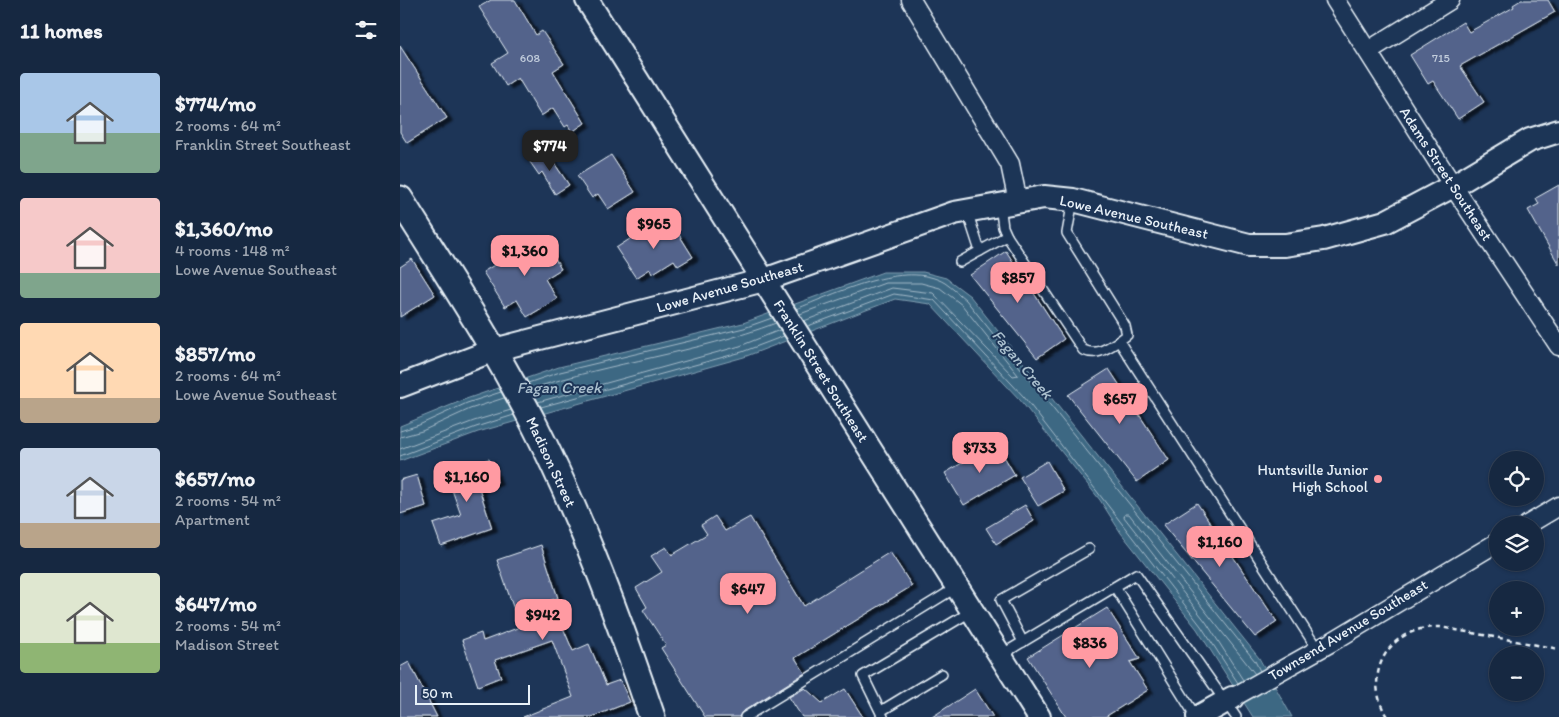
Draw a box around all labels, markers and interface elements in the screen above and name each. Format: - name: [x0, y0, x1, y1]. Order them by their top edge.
- icon: filters: [352, 16, 380, 44]
- text: 11 homes: [20, 18, 103, 43]
- house number: 608: [520, 51, 541, 65]
- house number: 715: [1432, 51, 1450, 65]
- text: $774/mo: [175, 91, 256, 116]
- icon: home: [60, 93, 120, 153]
- street label: Adams Street Southeast: [1396, 104, 1496, 245]
- text: 2 rooms · 64 m²: [175, 116, 281, 135]
- pin: $774: [520, 130, 580, 172]
- text: Franklin Street Southeast: [175, 135, 351, 154]
- text: $774: [533, 136, 567, 155]
- street label: Lowe Avenue Southeast: [1058, 191, 1210, 243]
- pin: $965: [624, 208, 684, 250]
- text: $965: [637, 214, 671, 233]
- text: $1,360/mo: [175, 216, 273, 241]
- icon: home: [60, 218, 120, 278]
- pin: $1,360: [484, 234, 566, 277]
- text: 4 rooms · 148 m²: [175, 241, 290, 260]
- text: $1,360: [502, 241, 548, 260]
- street label: Lowe Avenue Southeast: [654, 257, 806, 317]
- text: Lowe Avenue Southeast: [175, 260, 337, 279]
- pin: $857: [988, 262, 1048, 304]
- text: $857: [1001, 268, 1035, 287]
- street label: Franklin Street Southeast: [770, 296, 873, 446]
- water label: Fagan Creek: [988, 326, 1058, 403]
- text: $857/mo: [175, 341, 256, 366]
- icon: home: [60, 343, 120, 403]
- text: 2 rooms · 64 m²: [175, 366, 281, 385]
- water label: Fagan Creek: [517, 378, 602, 397]
- pin: $657: [1090, 382, 1150, 425]
- text: Lowe Avenue Southeast: [175, 385, 337, 404]
- text: $657: [1104, 389, 1136, 408]
- street label: Madison Street: [522, 414, 580, 510]
- pin: $733: [950, 432, 1010, 474]
- text: $733: [963, 438, 997, 457]
- map controls: [1489, 451, 1544, 701]
- button: locate: [1489, 451, 1544, 506]
- pin: $1,160: [426, 460, 508, 503]
- place label: Huntsville Junior High School: [1258, 461, 1369, 496]
- text: $657/mo: [175, 466, 255, 491]
- text: $1,160: [444, 467, 490, 486]
- icon: home: [60, 468, 120, 528]
- marker: Huntsville Junior High School: [1372, 473, 1384, 485]
- text: 2 rooms · 54 m²: [175, 491, 281, 510]
- text: Apartment: [175, 510, 250, 529]
- button: layers: [1489, 516, 1544, 571]
- pin: $1,160: [1179, 526, 1261, 568]
- text: $1,160: [1197, 532, 1243, 551]
- pin: $647: [718, 572, 778, 615]
- street label: Townsend Avenue Southeast: [1265, 575, 1431, 685]
- text: $647: [731, 579, 765, 598]
- button: +: [1489, 581, 1544, 636]
- text: $647/mo: [175, 591, 257, 616]
- icon: home: [60, 593, 120, 653]
- pin: $942: [513, 598, 573, 641]
- text: $942: [526, 605, 560, 624]
- text: 2 rooms · 54 m²: [175, 616, 281, 635]
- pin: $836: [1060, 626, 1120, 669]
- text: $836: [1073, 633, 1107, 652]
- text: Madison Street: [175, 635, 279, 654]
- button: −: [1489, 646, 1544, 701]
- scale bar: [415, 682, 530, 705]
- text: 50 m: [422, 685, 453, 702]

